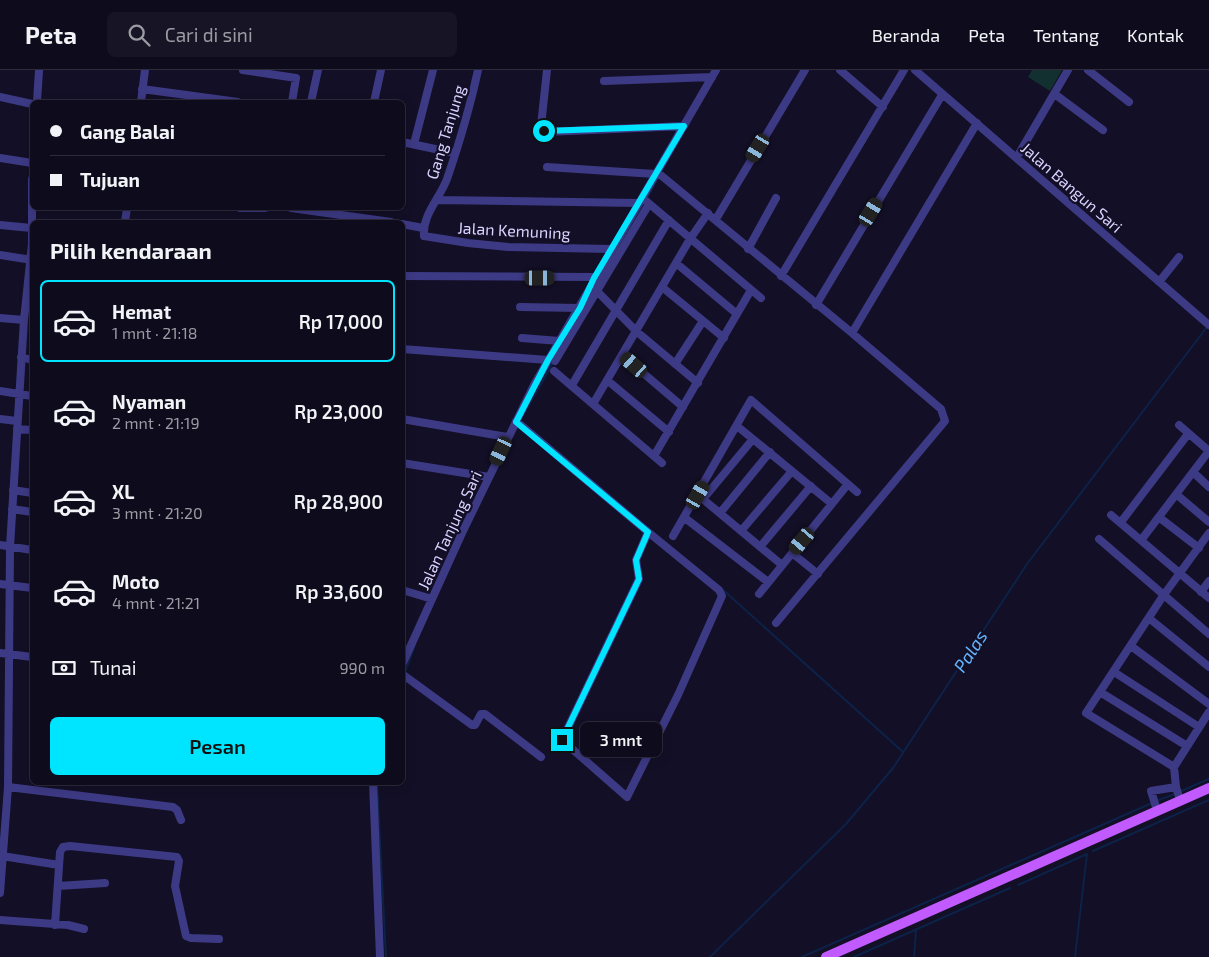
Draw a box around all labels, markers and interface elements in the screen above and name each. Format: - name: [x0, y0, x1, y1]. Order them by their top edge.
- search box: [107, 12, 457, 57]
- text: Peta: [25, 20, 77, 49]
- icon: search: [125, 21, 153, 49]
- text: Cari di sini: [165, 23, 253, 46]
- text: Beranda: [872, 24, 940, 46]
- text: Peta: [968, 24, 1005, 46]
- text: Tentang: [1033, 24, 1099, 46]
- text: Kontak: [1127, 24, 1184, 46]
- street label: Gang Tanjung: [422, 83, 469, 182]
- text: Gang Balai: [80, 120, 175, 143]
- route start: [533, 120, 555, 142]
- car: [743, 131, 772, 165]
- street label: Jalan Bangun Sari: [1018, 138, 1126, 236]
- text: Tujuan: [80, 168, 140, 191]
- car: [856, 195, 885, 229]
- street label: Jalan Kemuning: [457, 218, 571, 242]
- text: Pilih kendaraan: [50, 237, 212, 263]
- car: [525, 271, 555, 286]
- icon: car: [52, 299, 97, 344]
- text: Hemat: [112, 300, 171, 323]
- text: Rp 17,000: [299, 310, 383, 333]
- text: 1 mnt · 21:18: [112, 323, 197, 342]
- car: [617, 349, 650, 381]
- icon: car: [52, 389, 97, 434]
- text: Nyaman: [112, 390, 186, 413]
- text: Rp 23,000: [294, 400, 383, 423]
- text: 2 mnt · 21:19: [112, 413, 200, 432]
- car: [487, 434, 514, 468]
- street label: Jalan Tanjung Sari: [413, 467, 486, 593]
- car: [684, 478, 711, 512]
- icon: car: [52, 479, 97, 524]
- text: XL: [112, 480, 134, 503]
- text: Rp 28,900: [294, 490, 383, 513]
- text: 3 mnt · 21:20: [112, 503, 203, 522]
- car: [786, 525, 817, 557]
- icon: car: [52, 569, 97, 614]
- text: Moto: [112, 570, 160, 593]
- text: Rp 33,600: [295, 580, 383, 603]
- text: 4 mnt · 21:21: [112, 593, 200, 612]
- water label: Palas: [948, 626, 992, 676]
- icon: cash: [50, 654, 78, 682]
- text: Tunai: [90, 656, 136, 679]
- text: 990 m: [339, 658, 385, 677]
- button: Pesan: [50, 717, 385, 775]
- callout: 3 mnt: [580, 722, 662, 758]
- route end: [551, 729, 573, 751]
- text: 3 mnt: [600, 730, 642, 749]

